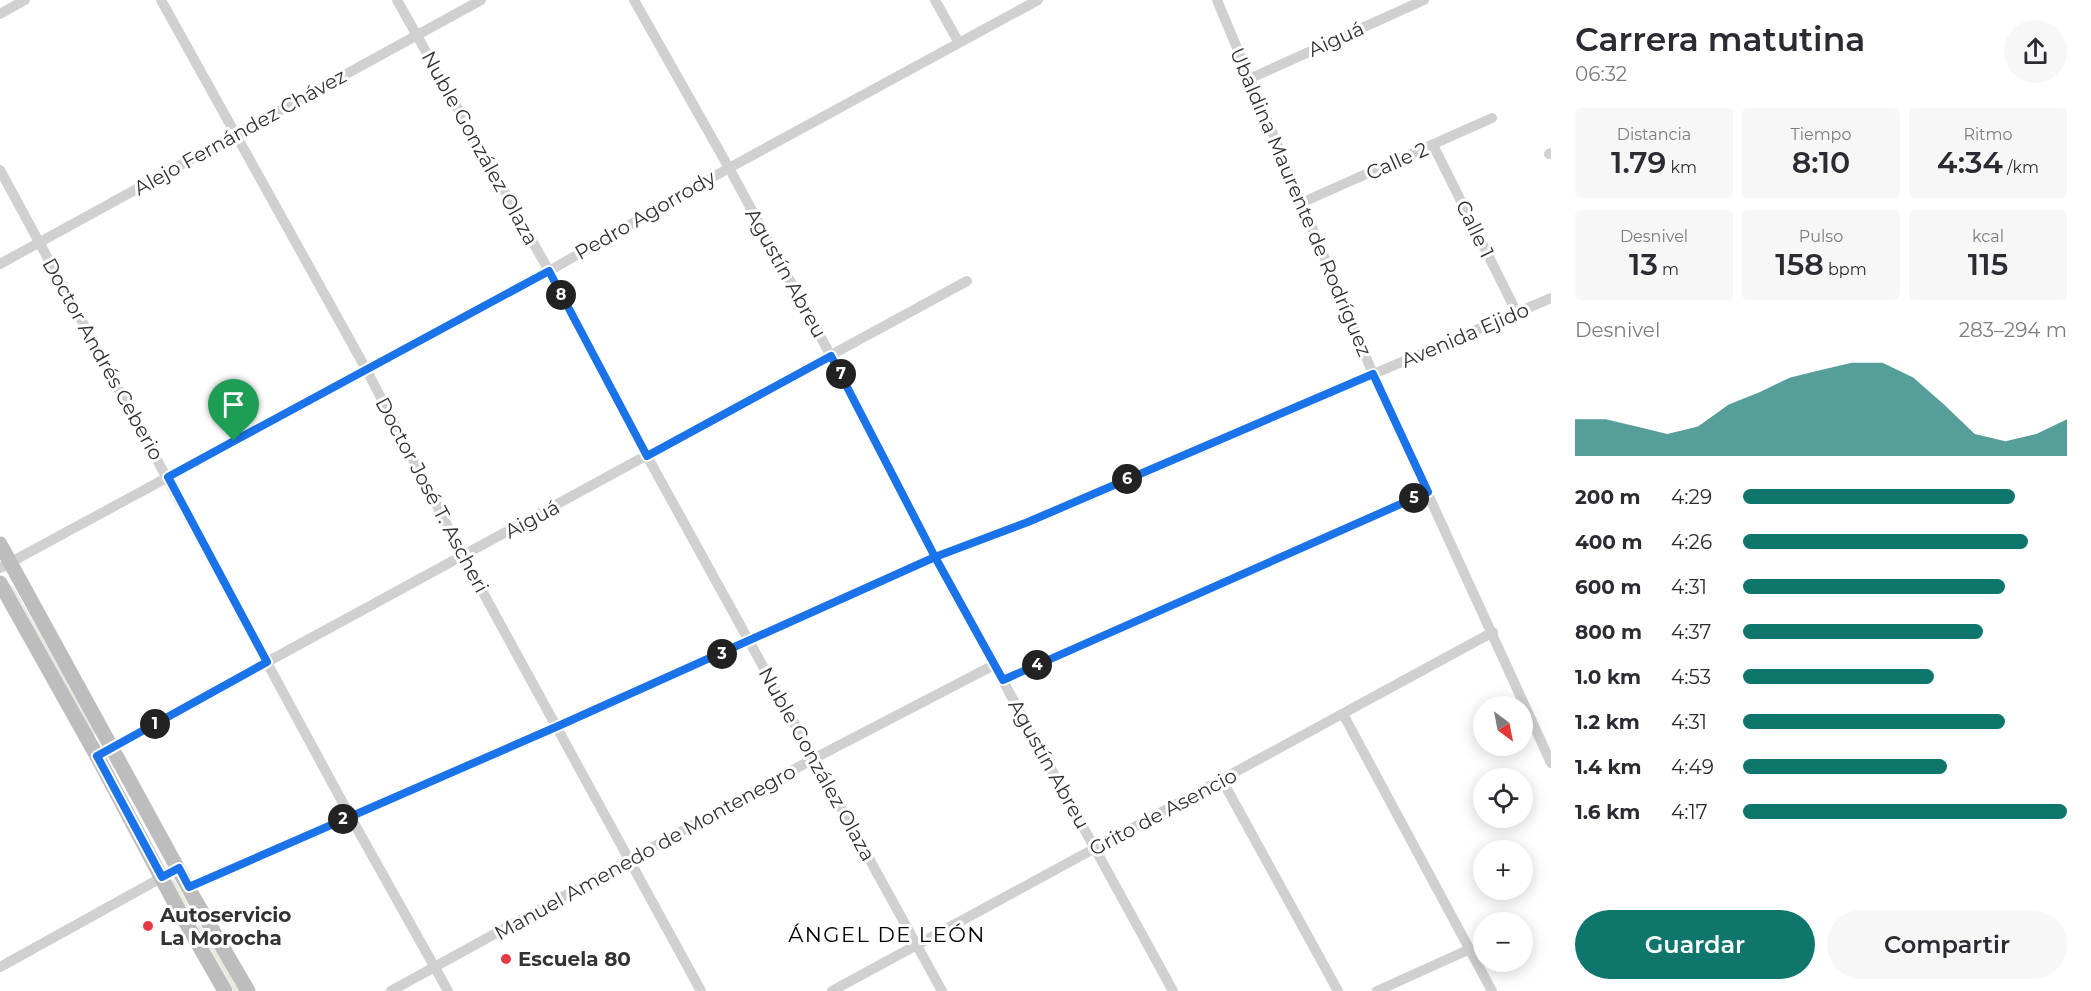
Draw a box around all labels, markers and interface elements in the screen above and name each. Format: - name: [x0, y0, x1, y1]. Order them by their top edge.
- street label: Aiguá: [1304, 16, 1368, 62]
- text: Carrera matutina: [1575, 19, 1865, 59]
- button: share: [2004, 20, 2067, 83]
- street label: Ubaldina Maurente de Rodríguez: [1225, 44, 1377, 360]
- street label: Nuble González Olaza: [417, 47, 543, 249]
- text: 06:32: [1575, 62, 1627, 86]
- street label: Alejo Fernández Chávez: [130, 64, 350, 200]
- text: Distancia: [1617, 125, 1691, 144]
- text: Tiempo: [1790, 125, 1852, 144]
- text: Ritmo: [1963, 125, 2013, 144]
- street label: Calle 2: [1362, 137, 1432, 185]
- text: 1.79: [1611, 144, 1666, 181]
- text: 8:10: [1792, 144, 1850, 181]
- text: 4:34: [1937, 144, 2003, 181]
- text: km: [1666, 158, 1697, 177]
- text: /km: [2003, 158, 2039, 177]
- street label: Pedro Agorrody: [570, 165, 720, 265]
- street label: Calle 1: [1451, 196, 1499, 262]
- street label: Agustín Abreu: [740, 204, 832, 342]
- text: Desnivel: [1620, 227, 1688, 246]
- text: Pulso: [1799, 227, 1843, 246]
- text: kcal: [1972, 227, 2004, 246]
- text: 13: [1629, 246, 1658, 283]
- text: 158: [1775, 246, 1824, 283]
- text: 115: [1968, 246, 2008, 283]
- street label: Doctor Andrés Ceberio: [37, 254, 169, 464]
- text: m: [1658, 260, 1679, 279]
- text: bpm: [1824, 260, 1867, 279]
- pin: 8: [546, 280, 576, 310]
- text: 8: [556, 285, 566, 304]
- street label: Avenida Ejido: [1398, 297, 1532, 373]
- text: Desnivel: [1575, 318, 1660, 342]
- text: 283–294 m: [1959, 318, 2067, 342]
- pin: 7: [826, 359, 856, 389]
- text: 7: [836, 364, 846, 383]
- pin: [208, 379, 259, 441]
- icon: arrive: [217, 388, 250, 421]
- street label: Doctor José T. Ascheri: [370, 393, 494, 597]
- pin: 6: [1112, 464, 1142, 494]
- text: 6: [1122, 469, 1132, 488]
- pin: 5: [1399, 483, 1429, 513]
- text: 200 m: [1575, 485, 1641, 509]
- text: 4:29: [1671, 485, 1712, 509]
- text: 5: [1409, 488, 1419, 507]
- street label: Aiguá: [500, 495, 564, 543]
- text: 400 m: [1575, 530, 1643, 554]
- text: 4:26: [1671, 530, 1712, 554]
- text: 600 m: [1575, 575, 1642, 599]
- text: 4:31: [1671, 575, 1707, 599]
- text: 800 m: [1575, 620, 1642, 644]
- text: 4:37: [1671, 620, 1711, 644]
- pin: 3: [707, 639, 737, 669]
- text: 3: [717, 644, 727, 663]
- pin: 4: [1022, 650, 1052, 680]
- text: 4: [1031, 655, 1043, 674]
- street label: Nuble González Olaza: [754, 663, 880, 865]
- text: 1.0 km: [1575, 665, 1641, 689]
- text: 4:53: [1671, 665, 1711, 689]
- street label: Agustín Abreu: [1003, 695, 1095, 833]
- north arrow: [1473, 696, 1533, 756]
- map controls: [1473, 696, 1533, 972]
- pin: 1: [140, 709, 170, 739]
- text: 1.2 km: [1575, 710, 1640, 734]
- text: 4:31: [1671, 710, 1707, 734]
- text: 1: [152, 714, 158, 733]
- text: 1.4 km: [1575, 755, 1642, 779]
- text: 4:49: [1671, 755, 1714, 779]
- street label: Manuel Amenedo de Montenegro: [490, 759, 800, 945]
- street label: Grito de Asencio: [1085, 763, 1241, 861]
- button: locate: [1473, 768, 1533, 828]
- text: 1.6 km: [1575, 800, 1640, 824]
- text: 4:17: [1671, 800, 1708, 824]
- pin: 2: [328, 804, 358, 834]
- text: 2: [338, 809, 348, 828]
- button: +: [1473, 840, 1533, 900]
- place label: Autoservicio La Morocha: [159, 903, 291, 950]
- button: Guardar: [1575, 910, 1815, 979]
- button: Compartir: [1827, 910, 2067, 979]
- button: −: [1473, 912, 1533, 972]
- marker: Autoservicio La Morocha: [141, 919, 155, 933]
- district label: ÁNGEL DE LEÓN: [788, 922, 986, 947]
- place label: Escuela 80: [518, 947, 631, 971]
- marker: Escuela 80: [499, 952, 513, 966]

